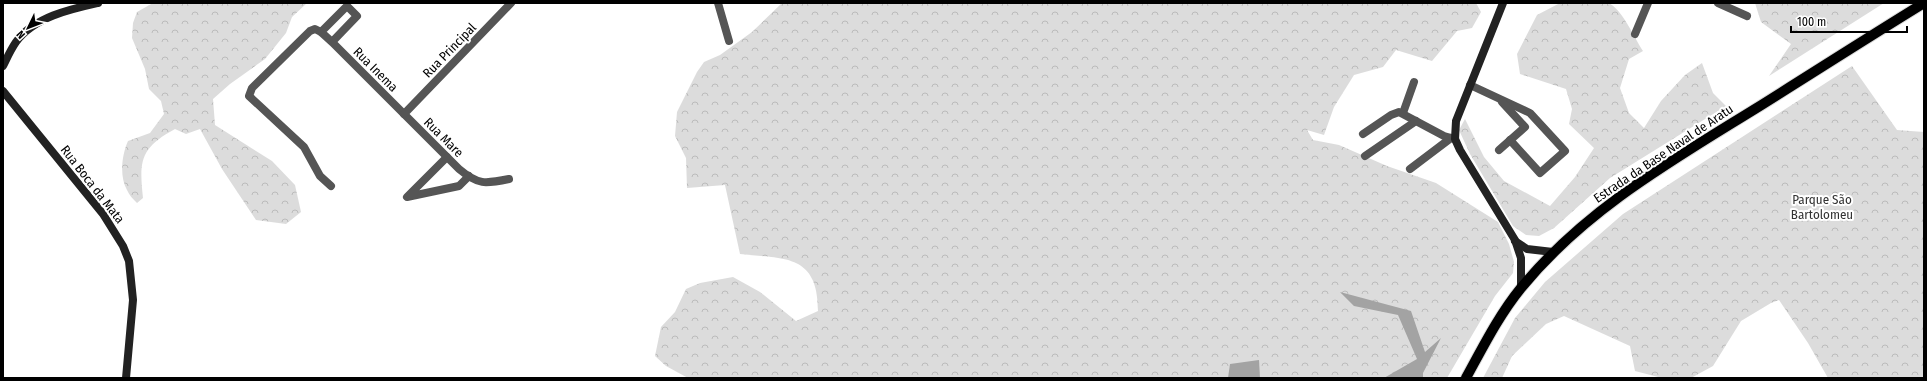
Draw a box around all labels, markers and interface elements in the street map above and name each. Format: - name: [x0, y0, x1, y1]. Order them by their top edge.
- north arrow: [8, 8, 48, 48]
- scale bar: [1791, 8, 1907, 34]
- text: 100 m: [1797, 15, 1826, 29]
- street label: Rua Principal: [420, 20, 479, 81]
- text: N: [14, 28, 28, 41]
- street label: Rua Inema: [350, 44, 401, 95]
- street label: Estrada da Base Naval de Aratu: [1591, 101, 1736, 206]
- street label: Rua Mare: [421, 115, 466, 160]
- street label: Rua Boca da Mata: [58, 142, 128, 226]
- park label: Parque São Bartolomeu: [1791, 192, 1853, 222]

